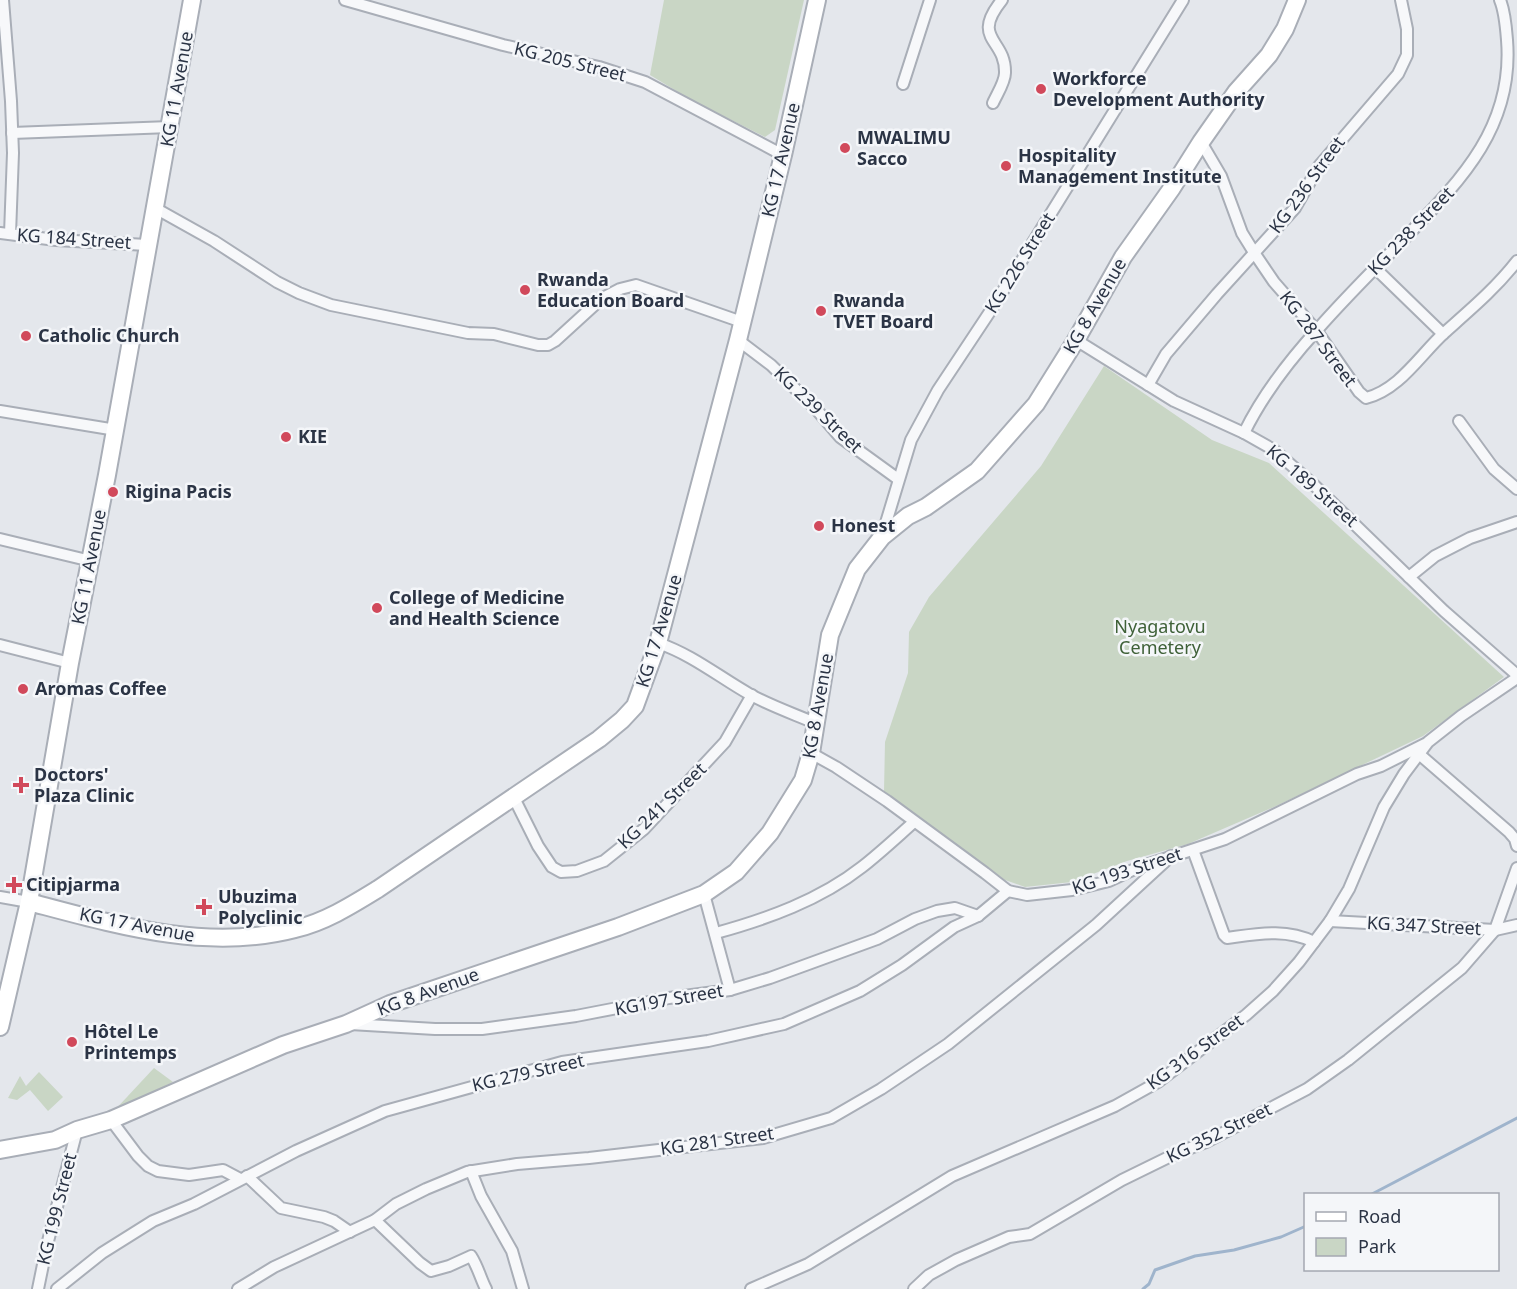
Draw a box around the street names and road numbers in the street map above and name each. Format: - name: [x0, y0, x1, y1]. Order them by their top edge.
- street label: KG 11 Avenue: [154, 29, 198, 149]
- street label: KG 205 Street: [512, 36, 629, 87]
- street label: KG 17 Avenue: [755, 100, 805, 219]
- street label: KG 236 Street: [1263, 131, 1350, 238]
- street label: KG 238 Street: [1362, 180, 1459, 280]
- street label: KG 226 Street: [979, 207, 1060, 317]
- street label: KG 184 Street: [16, 222, 132, 254]
- street label: KG 8 Avenue: [1057, 253, 1131, 358]
- street label: KG 287 Street: [1275, 285, 1363, 392]
- street label: KG 239 Street: [769, 361, 869, 458]
- street label: KG 189 Street: [1262, 439, 1364, 532]
- street label: KG 11 Avenue: [65, 507, 111, 627]
- street label: KG 17 Avenue: [629, 571, 687, 690]
- street label: KG 8 Avenue: [796, 651, 838, 760]
- street label: KG 241 Street: [612, 757, 711, 854]
- street label: KG 193 Street: [1069, 841, 1185, 899]
- street label: KG 17 Avenue: [77, 901, 197, 947]
- street label: KG 347 Street: [1366, 910, 1482, 940]
- street label: KG 8 Avenue: [373, 962, 482, 1021]
- street label: KG197 Street: [613, 978, 725, 1020]
- street label: KG 316 Street: [1141, 1008, 1248, 1095]
- street label: KG 279 Street: [469, 1047, 587, 1097]
- street label: KG 352 Street: [1162, 1096, 1276, 1168]
- street label: KG 281 Street: [659, 1120, 776, 1160]
- street label: KG 199 Street: [31, 1150, 82, 1267]

